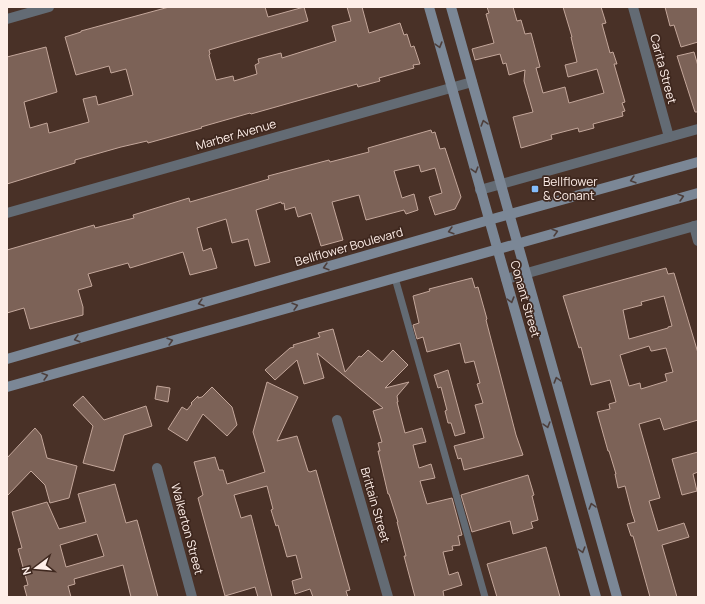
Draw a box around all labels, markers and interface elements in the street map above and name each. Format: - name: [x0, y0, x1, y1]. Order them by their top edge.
- street label: Carita Street: [646, 32, 681, 106]
- one-way arrow: [435, 41, 443, 48]
- street label: Marber Avenue: [194, 115, 278, 154]
- one-way arrow: [480, 120, 489, 127]
- one-way arrow: [470, 166, 478, 173]
- place label: Bellflower & Conant: [543, 173, 598, 204]
- one-way arrow: [630, 175, 637, 184]
- marker: Bellflower & Conant: [530, 184, 540, 194]
- one-way arrow: [677, 194, 684, 202]
- street label: Bellflower Boulevard: [293, 223, 405, 270]
- one-way arrow: [448, 226, 455, 235]
- one-way arrow: [552, 228, 559, 237]
- street label: Conant Street: [506, 259, 545, 339]
- one-way arrow: [323, 262, 330, 271]
- one-way arrow: [507, 297, 515, 303]
- one-way arrow: [198, 298, 205, 307]
- one-way arrow: [291, 302, 298, 311]
- one-way arrow: [73, 334, 80, 343]
- one-way arrow: [166, 337, 173, 346]
- one-way arrow: [41, 372, 48, 381]
- one-way arrow: [553, 377, 561, 384]
- one-way arrow: [542, 421, 551, 428]
- street label: Brittain Street: [357, 465, 394, 545]
- street label: Walkerton Street: [167, 481, 208, 577]
- one-way arrow: [588, 502, 597, 509]
- one-way arrow: [577, 546, 586, 553]
- north arrow: [16, 548, 56, 588]
- text: N: [18, 565, 34, 577]

